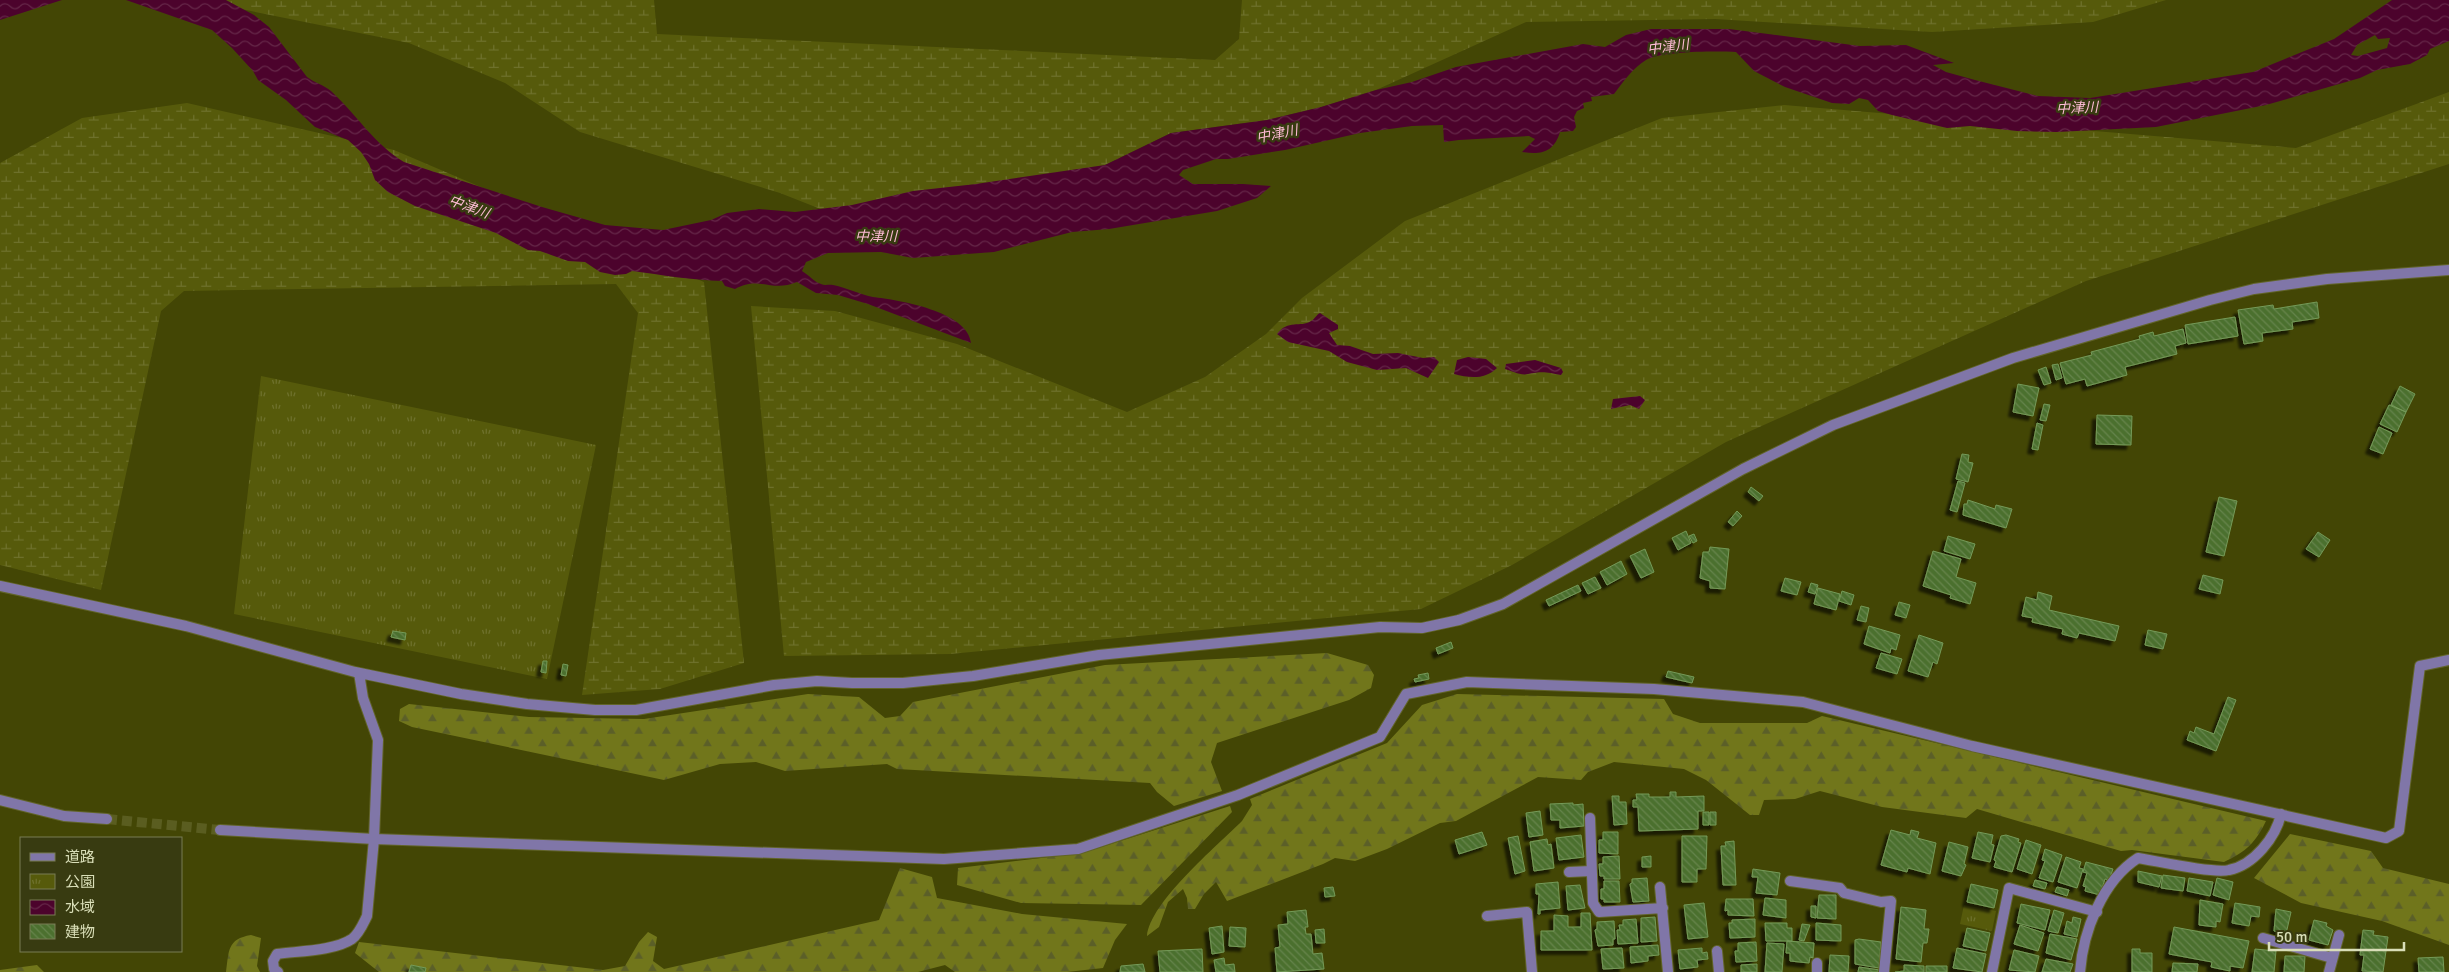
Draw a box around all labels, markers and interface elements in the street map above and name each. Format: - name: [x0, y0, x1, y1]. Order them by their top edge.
- water label: 中津川: [1646, 36, 1692, 58]
- water label: 中津川: [2056, 99, 2100, 117]
- water label: 中津川: [1255, 121, 1301, 146]
- water label: 中津川: [446, 192, 494, 223]
- water label: 中津川: [855, 228, 899, 245]
- legend: [20, 837, 182, 952]
- text: 道路: [65, 848, 95, 866]
- text: 公園: [65, 873, 95, 891]
- text: 水域: [65, 898, 95, 916]
- scale bar: [2269, 920, 2404, 952]
- text: 建物: [65, 923, 95, 941]
- text: 50 m: [2276, 928, 2307, 946]

